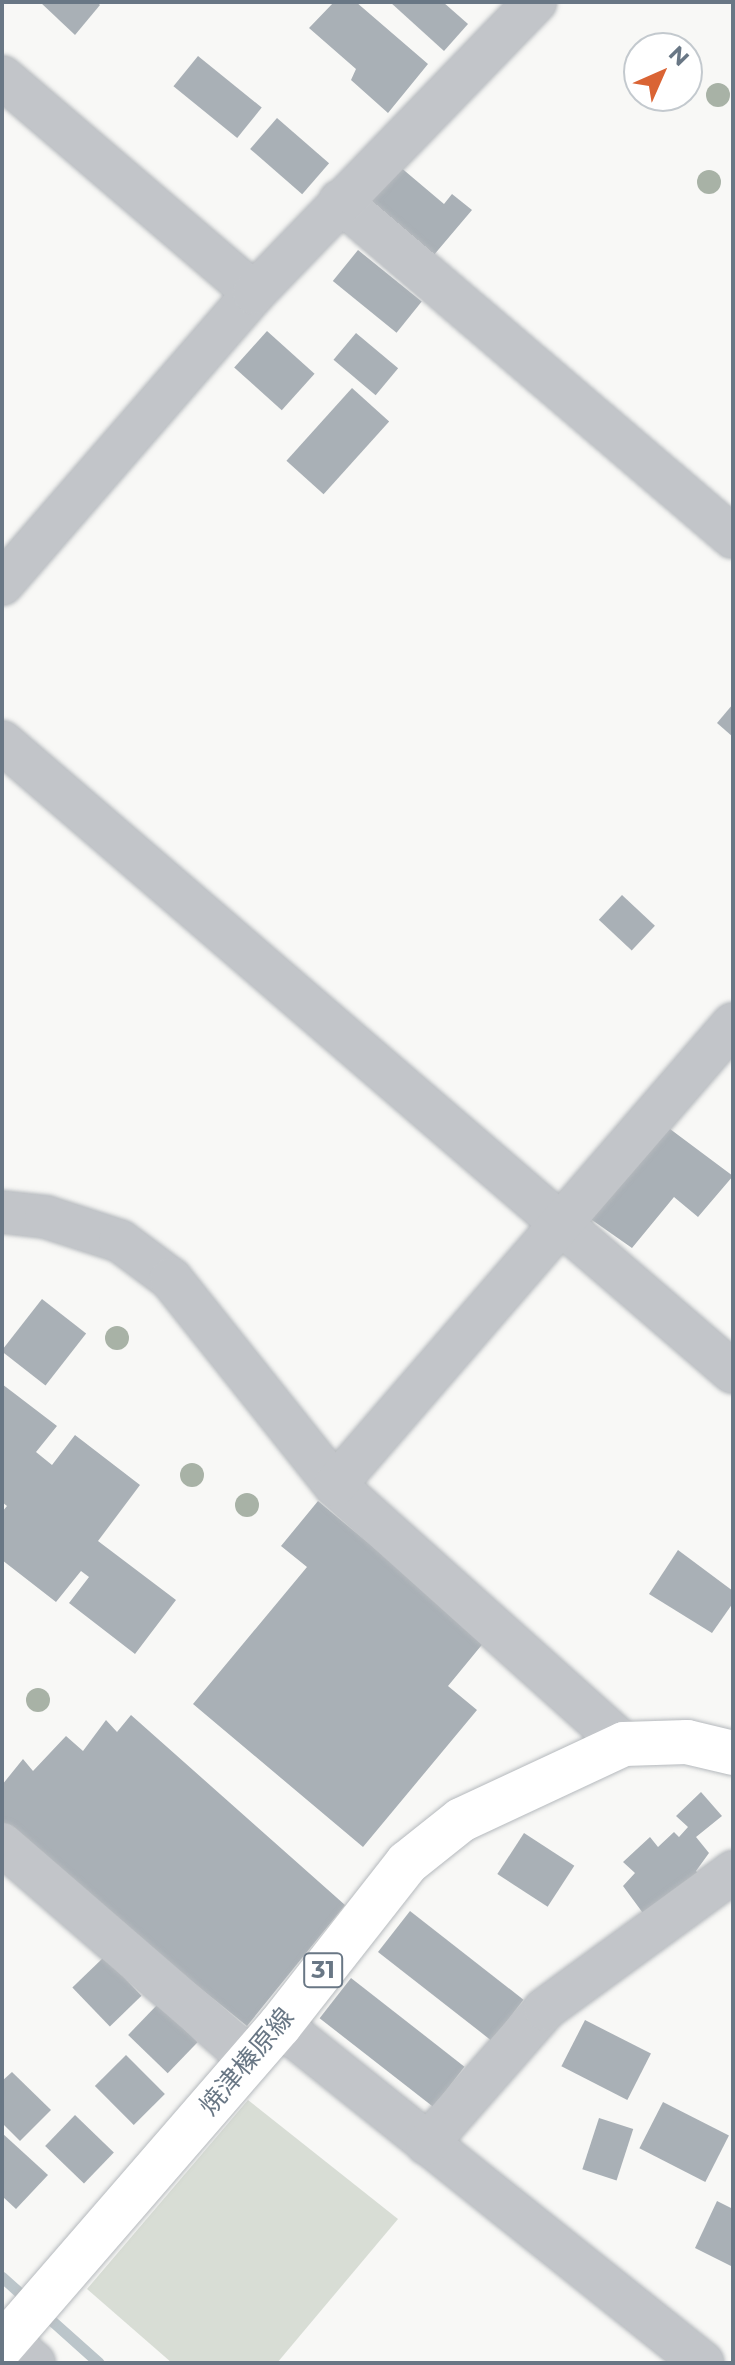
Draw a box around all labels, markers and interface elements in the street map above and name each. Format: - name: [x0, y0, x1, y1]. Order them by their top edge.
- north arrow: [623, 32, 703, 112]
- text: N: [663, 40, 695, 72]
- road number: 31: [303, 1950, 343, 1990]
- street label: 焼津榛原線: [193, 2002, 301, 2122]

